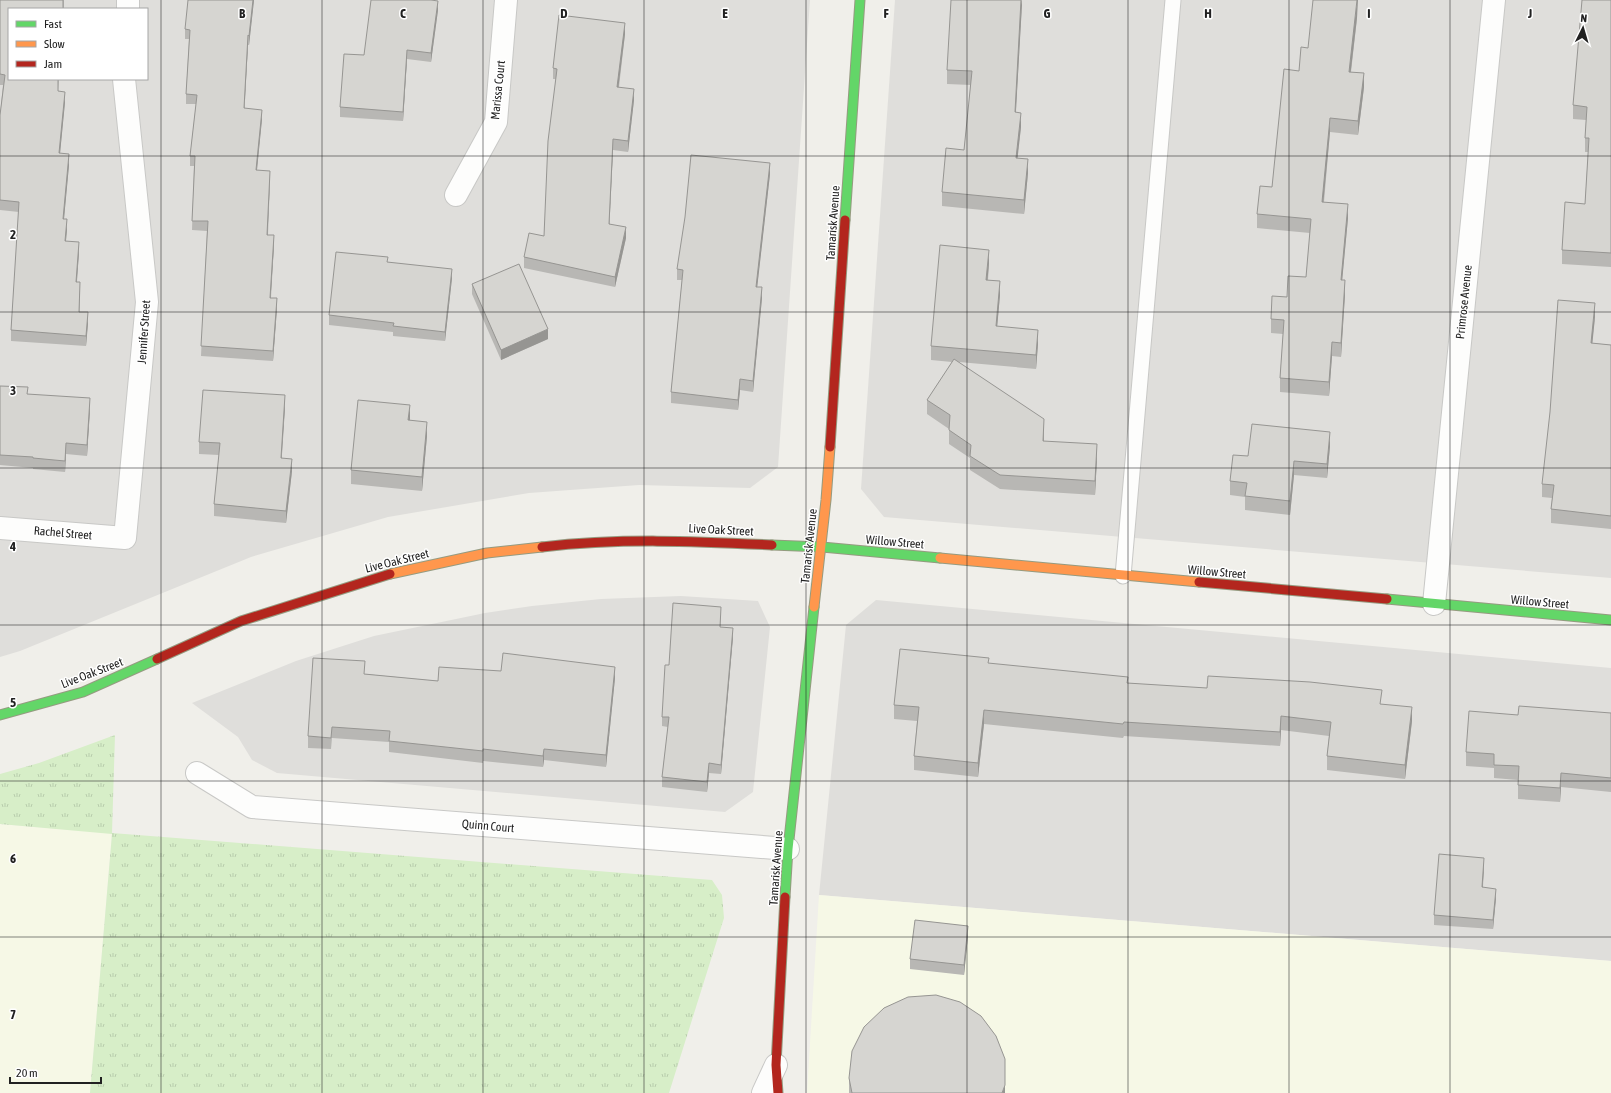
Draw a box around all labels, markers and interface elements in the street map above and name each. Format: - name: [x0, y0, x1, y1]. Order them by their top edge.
- text: B: [239, 6, 246, 21]
- text: C: [400, 6, 406, 21]
- text: D: [560, 6, 568, 21]
- text: E: [722, 6, 728, 21]
- text: F: [883, 6, 889, 21]
- text: G: [1044, 6, 1051, 21]
- text: H: [1204, 6, 1212, 21]
- text: I: [1367, 6, 1371, 21]
- text: J: [1527, 6, 1532, 21]
- legend: [8, 8, 148, 80]
- north arrow: [1563, 8, 1603, 48]
- text: N: [1580, 12, 1588, 24]
- text: Fast: [44, 17, 62, 31]
- text: Slow: [44, 37, 65, 51]
- text: Jam: [44, 57, 62, 71]
- street label: Marissa Court: [488, 59, 508, 120]
- street label: Tamarisk Avenue: [823, 185, 843, 261]
- text: 2: [10, 227, 16, 242]
- street label: Primrose Avenue: [1453, 264, 1475, 340]
- street label: Jennifer Street: [135, 299, 153, 364]
- text: 3: [10, 383, 16, 398]
- street label: Tamarisk Avenue: [798, 508, 820, 584]
- street label: Live Oak Street: [688, 521, 754, 539]
- street label: Rachel Street: [33, 523, 93, 543]
- street label: Willow Street: [865, 532, 925, 552]
- text: 4: [9, 539, 16, 554]
- street label: Live Oak Street: [364, 546, 431, 576]
- street label: Willow Street: [1187, 562, 1247, 582]
- street label: Willow Street: [1510, 592, 1570, 612]
- street label: Live Oak Street: [59, 655, 125, 691]
- text: 5: [10, 695, 16, 710]
- street label: Quinn Court: [461, 817, 515, 835]
- street label: Tamarisk Avenue: [766, 830, 786, 906]
- text: 6: [10, 851, 16, 866]
- text: 7: [10, 1007, 16, 1022]
- scale bar: [10, 1059, 101, 1085]
- text: 20 m: [16, 1066, 38, 1080]

